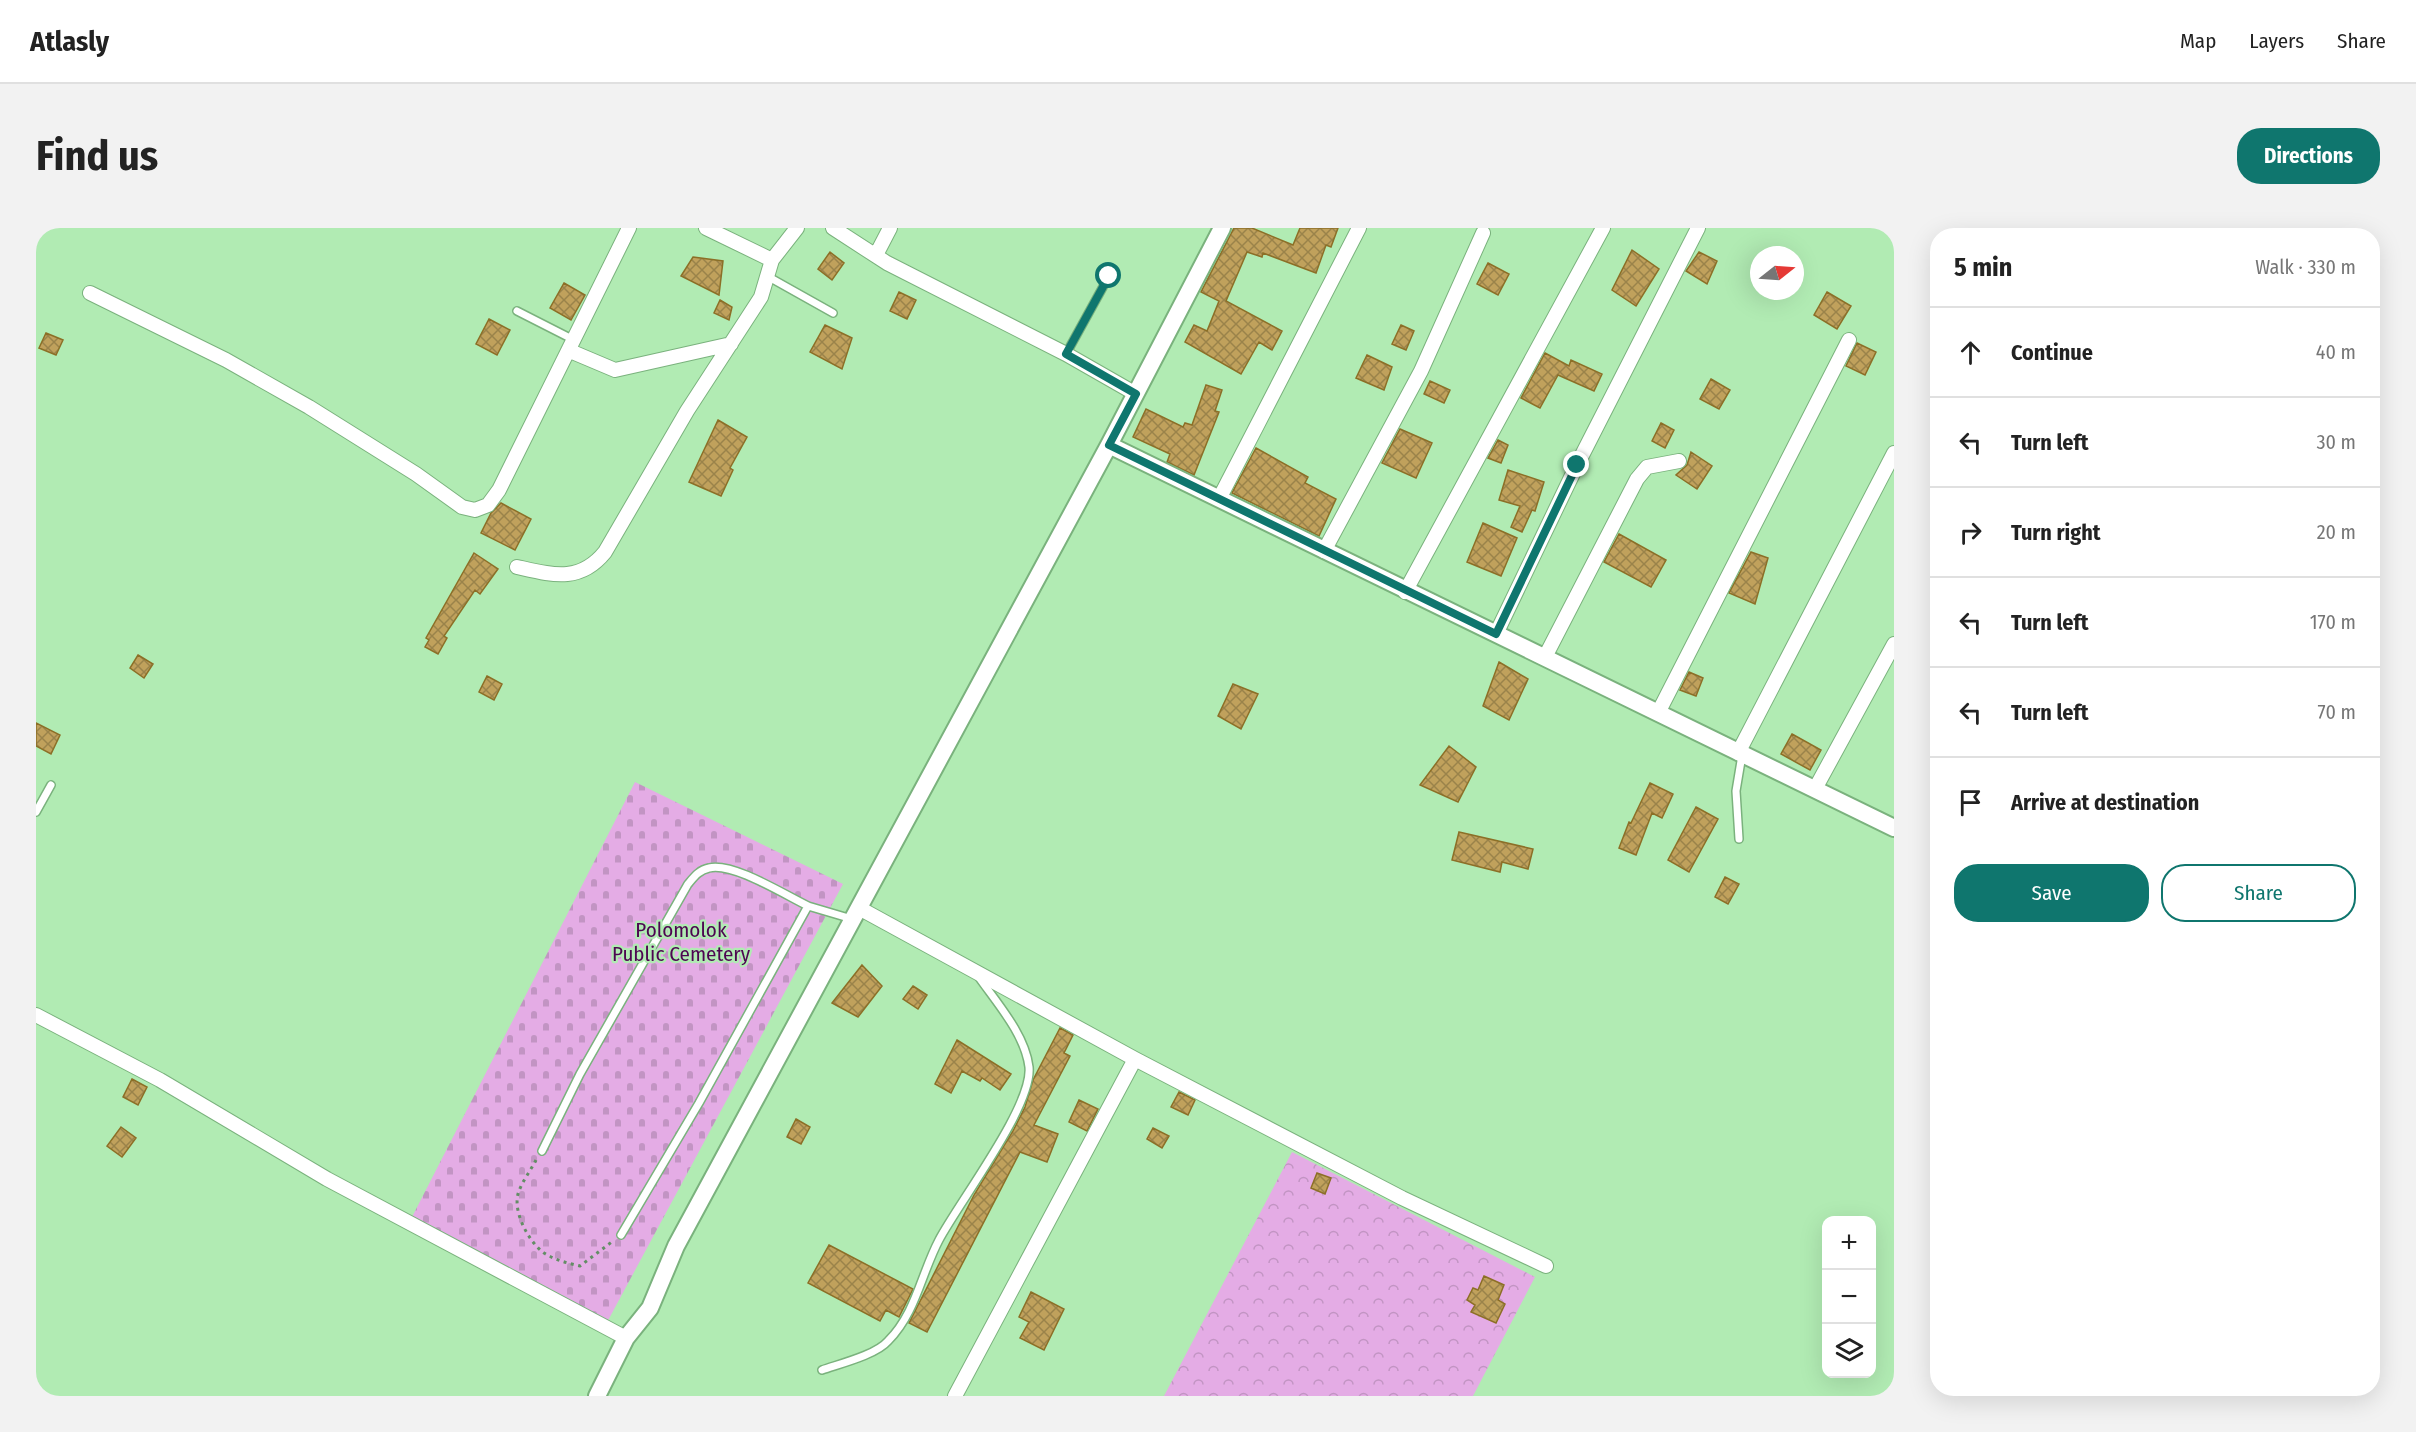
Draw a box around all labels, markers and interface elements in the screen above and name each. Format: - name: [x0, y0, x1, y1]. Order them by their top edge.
- text: Atlasly: [30, 25, 109, 58]
- text: Map: [2180, 28, 2216, 54]
- text: Layers: [2249, 28, 2304, 54]
- text: Share: [2337, 28, 2386, 54]
- button: Directions: [2237, 128, 2380, 184]
- text: Find us: [36, 131, 158, 181]
- north arrow: [1750, 246, 1804, 300]
- text: 5 min: [1954, 252, 2012, 283]
- text: Walk · 330 m: [2255, 255, 2356, 279]
- route start: [1095, 262, 1121, 288]
- icon: ahead: [1954, 336, 1987, 369]
- text: Continue: [2011, 339, 2093, 366]
- text: 40 m: [2316, 340, 2356, 364]
- icon: left: [1954, 426, 1987, 459]
- text: Turn left: [2011, 429, 2089, 456]
- text: 30 m: [2316, 430, 2356, 454]
- route end: [1563, 451, 1589, 477]
- icon: right: [1954, 516, 1987, 549]
- text: Turn right: [2011, 519, 2100, 546]
- text: 20 m: [2317, 520, 2356, 544]
- icon: left: [1954, 606, 1987, 639]
- text: Turn left: [2011, 609, 2089, 636]
- text: 170 m: [2310, 610, 2356, 634]
- icon: left: [1954, 696, 1987, 729]
- text: Turn left: [2011, 699, 2089, 726]
- text: 70 m: [2318, 700, 2356, 724]
- icon: arrive: [1954, 786, 1987, 819]
- text: Arrive at destination: [2011, 789, 2199, 816]
- button: Save: [1954, 864, 2149, 922]
- button: Share: [2161, 864, 2356, 922]
- park label: Polomolok Public Cemetery: [612, 917, 751, 967]
- map controls: [1822, 1216, 1876, 1378]
- button: +: [1822, 1216, 1876, 1270]
- button: −: [1822, 1270, 1876, 1324]
- button: layers: [1822, 1324, 1876, 1378]

